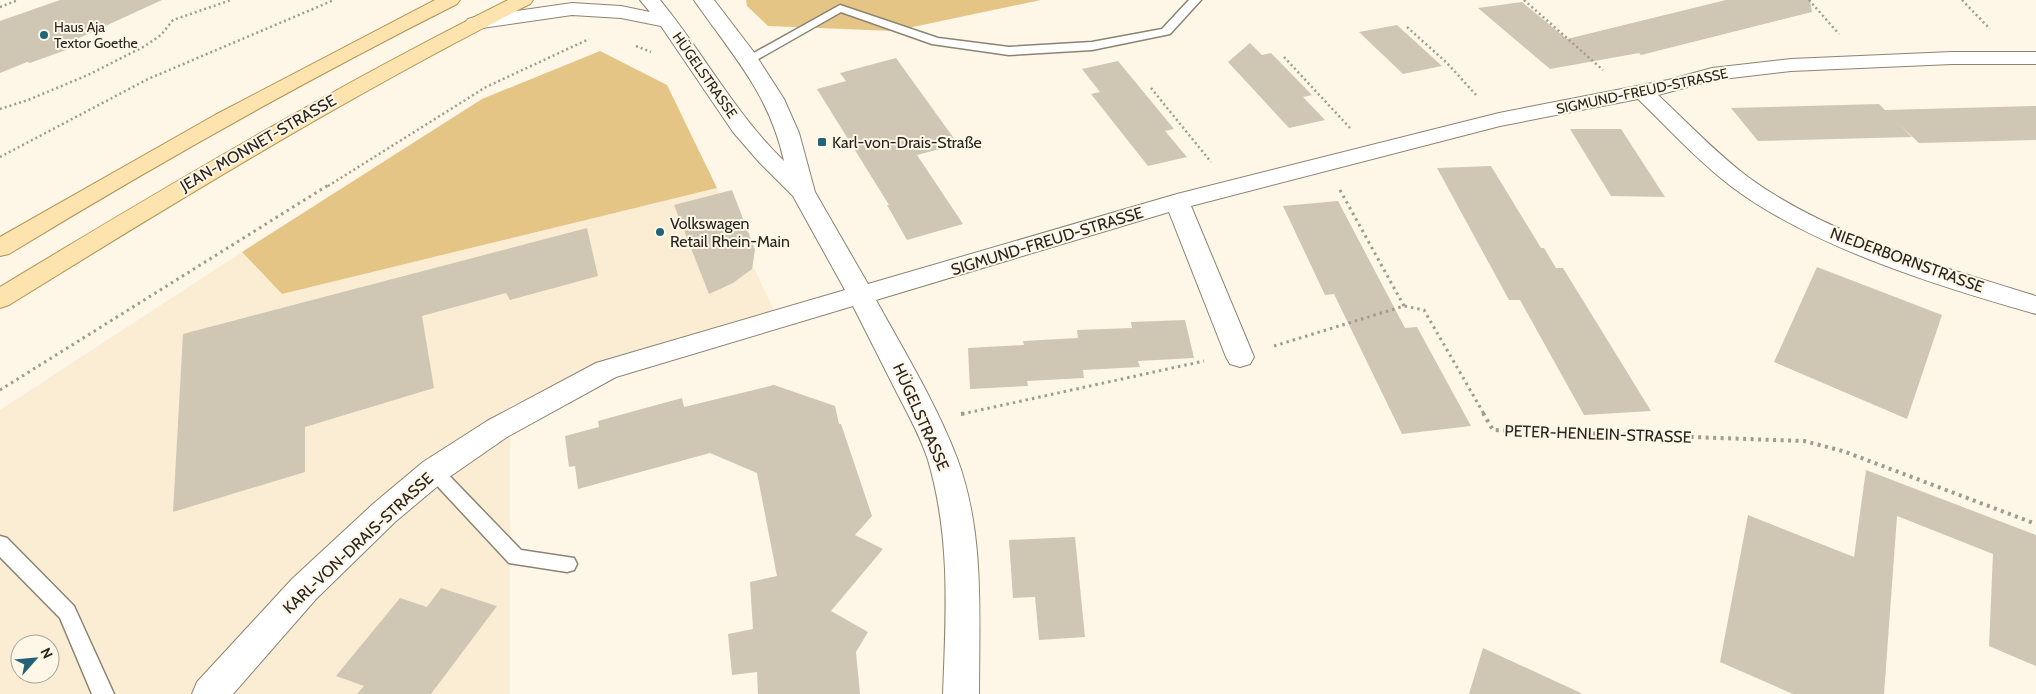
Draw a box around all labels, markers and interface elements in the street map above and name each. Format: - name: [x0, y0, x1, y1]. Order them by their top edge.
- place label: Haus Aja Textor Goethe: [54, 18, 138, 52]
- street label: HÜGELSTRASSE: [669, 28, 741, 122]
- marker: Haus Aja Textor Goethe: [38, 29, 50, 41]
- street label: SIGMUND-FREUD-STRASSE: [1555, 64, 1730, 118]
- street label: JEAN-MONNET-STRASSE: [176, 90, 339, 196]
- place label: Karl-von-Drais-Straße: [832, 133, 982, 152]
- marker: Karl-von-Drais-Straße: [816, 136, 828, 148]
- street label: SIGMUND-FREUD-STRASSE: [949, 203, 1145, 279]
- place label: Volkswagen Retail Rhein-Main: [670, 214, 790, 251]
- street label: NIEDERBORNSTRASSE: [1828, 223, 1987, 297]
- marker: Volkswagen Retail Rhein-Main: [654, 226, 666, 238]
- street label: HÜGELSTRASSE: [889, 360, 953, 474]
- street label: PETER-HENLEIN-STRASSE: [1504, 421, 1692, 447]
- street label: KARL-VON-DRAIS-STRASSE: [279, 468, 437, 618]
- north arrow: [10, 634, 60, 684]
- text: N: [36, 645, 57, 662]

